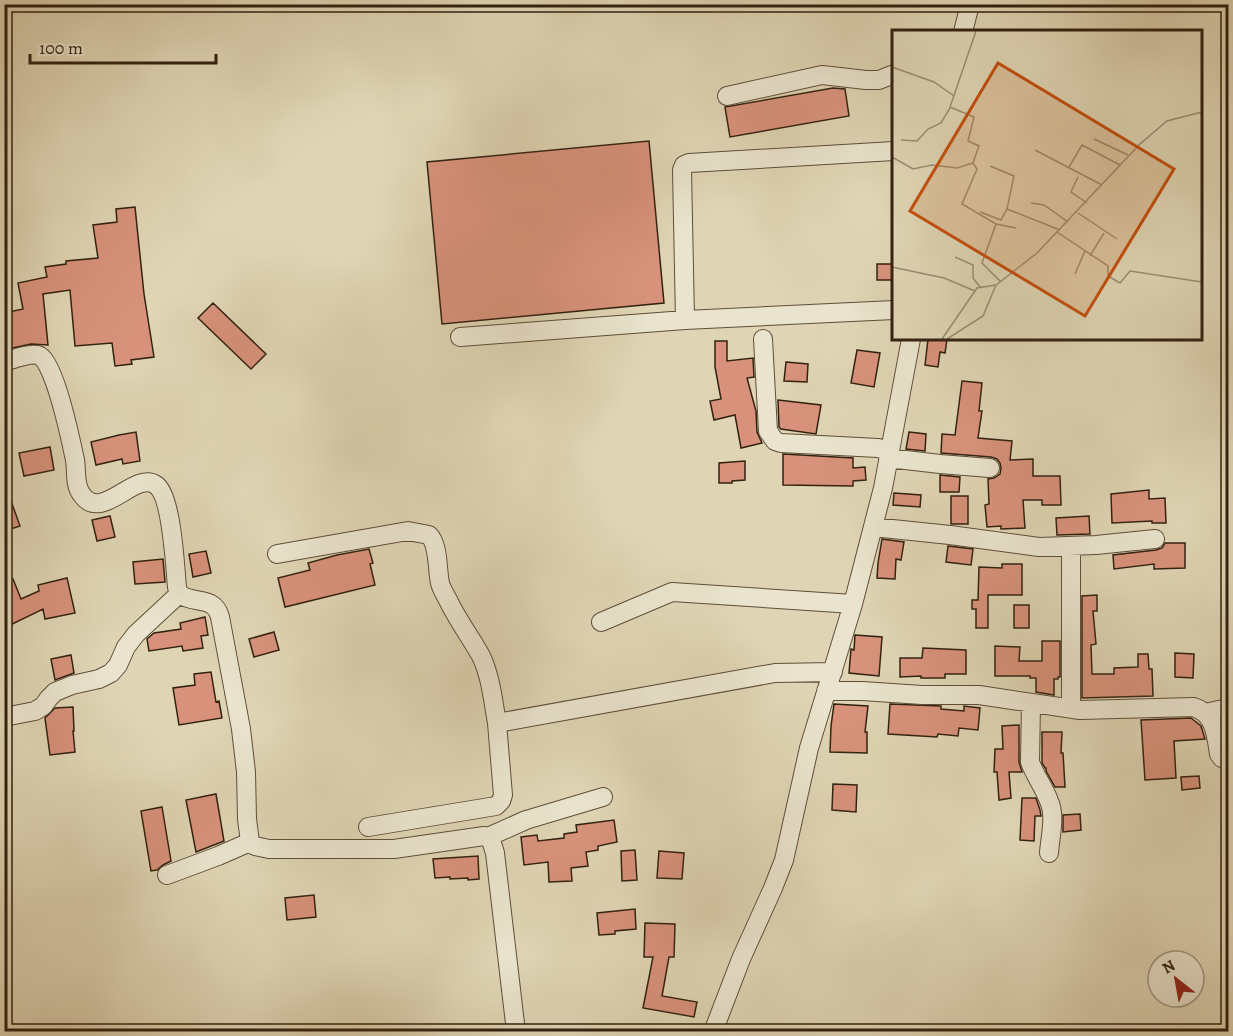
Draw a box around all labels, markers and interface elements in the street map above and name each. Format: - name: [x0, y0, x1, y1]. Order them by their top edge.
- scale bar: [30, 27, 216, 65]
- inset map: [892, 30, 1203, 340]
- text: 100 m: [39, 36, 83, 60]
- north arrow: [1146, 949, 1206, 1009]
- text: N: [1158, 954, 1180, 979]

